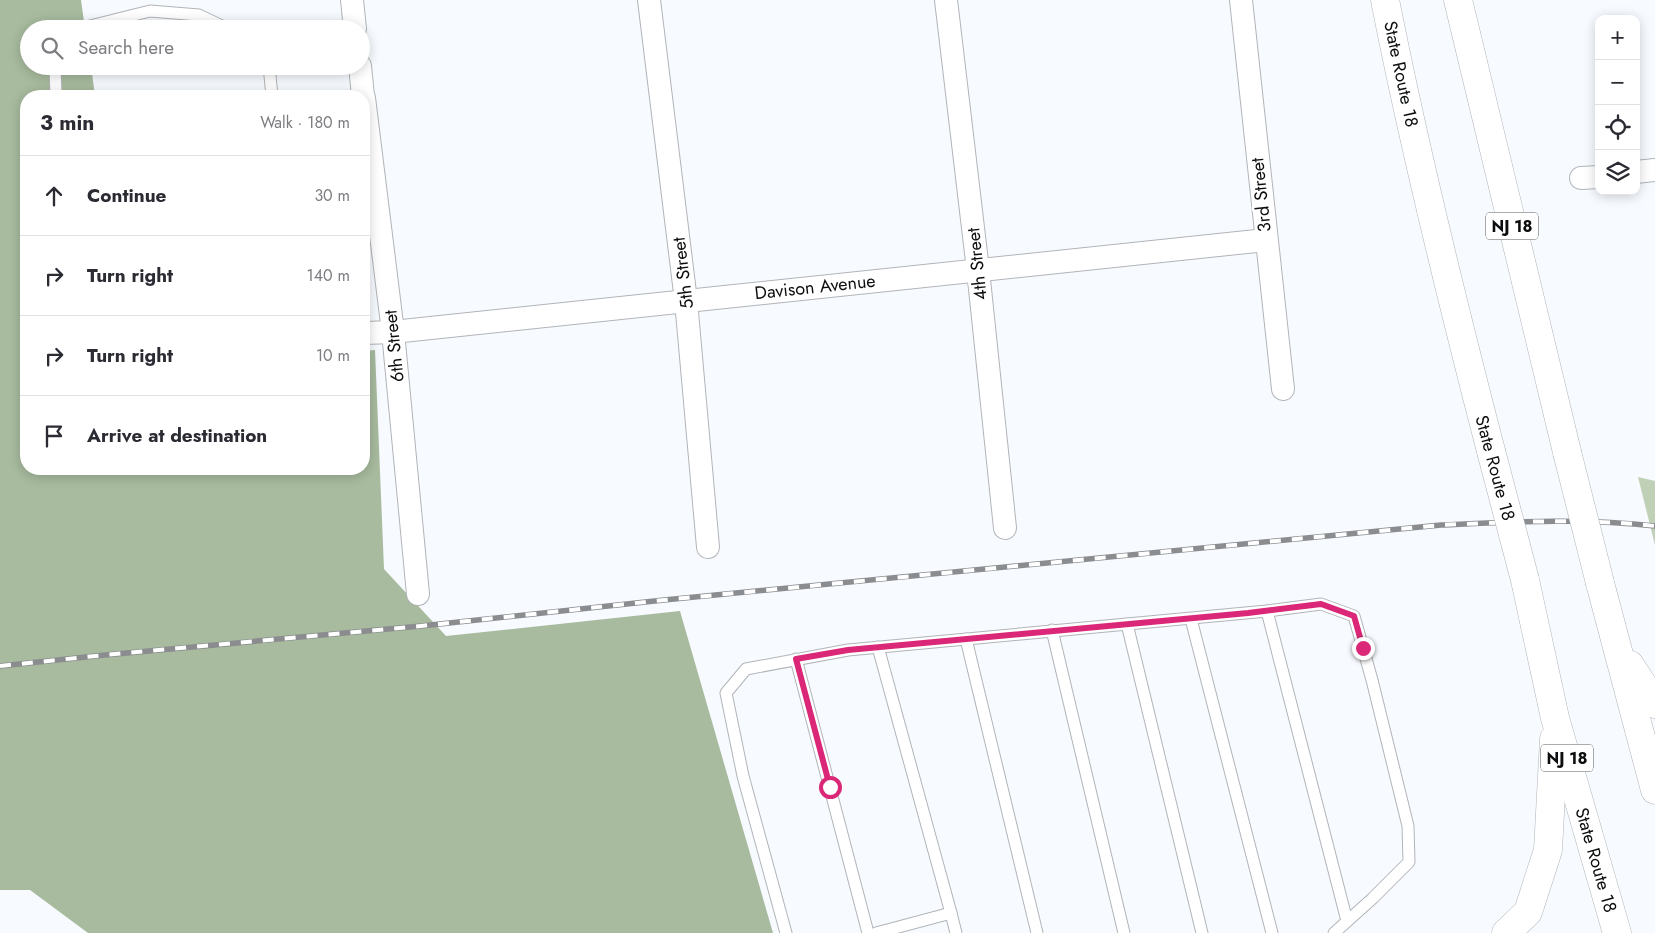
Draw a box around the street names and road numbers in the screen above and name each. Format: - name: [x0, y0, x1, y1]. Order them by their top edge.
- street label: State Route 18: [1377, 18, 1425, 130]
- street label: 3rd Street: [1244, 156, 1278, 233]
- road number: NJ 18: [1486, 212, 1538, 240]
- street label: 4th Street: [960, 226, 994, 301]
- street label: 5th Street: [666, 235, 700, 310]
- street label: Davison Avenue: [753, 268, 877, 306]
- street label: 6th Street: [377, 308, 411, 383]
- street label: State Route 18: [1468, 412, 1522, 524]
- road number: NJ 18: [1541, 744, 1593, 771]
- street label: State Route 18: [1569, 804, 1623, 916]

